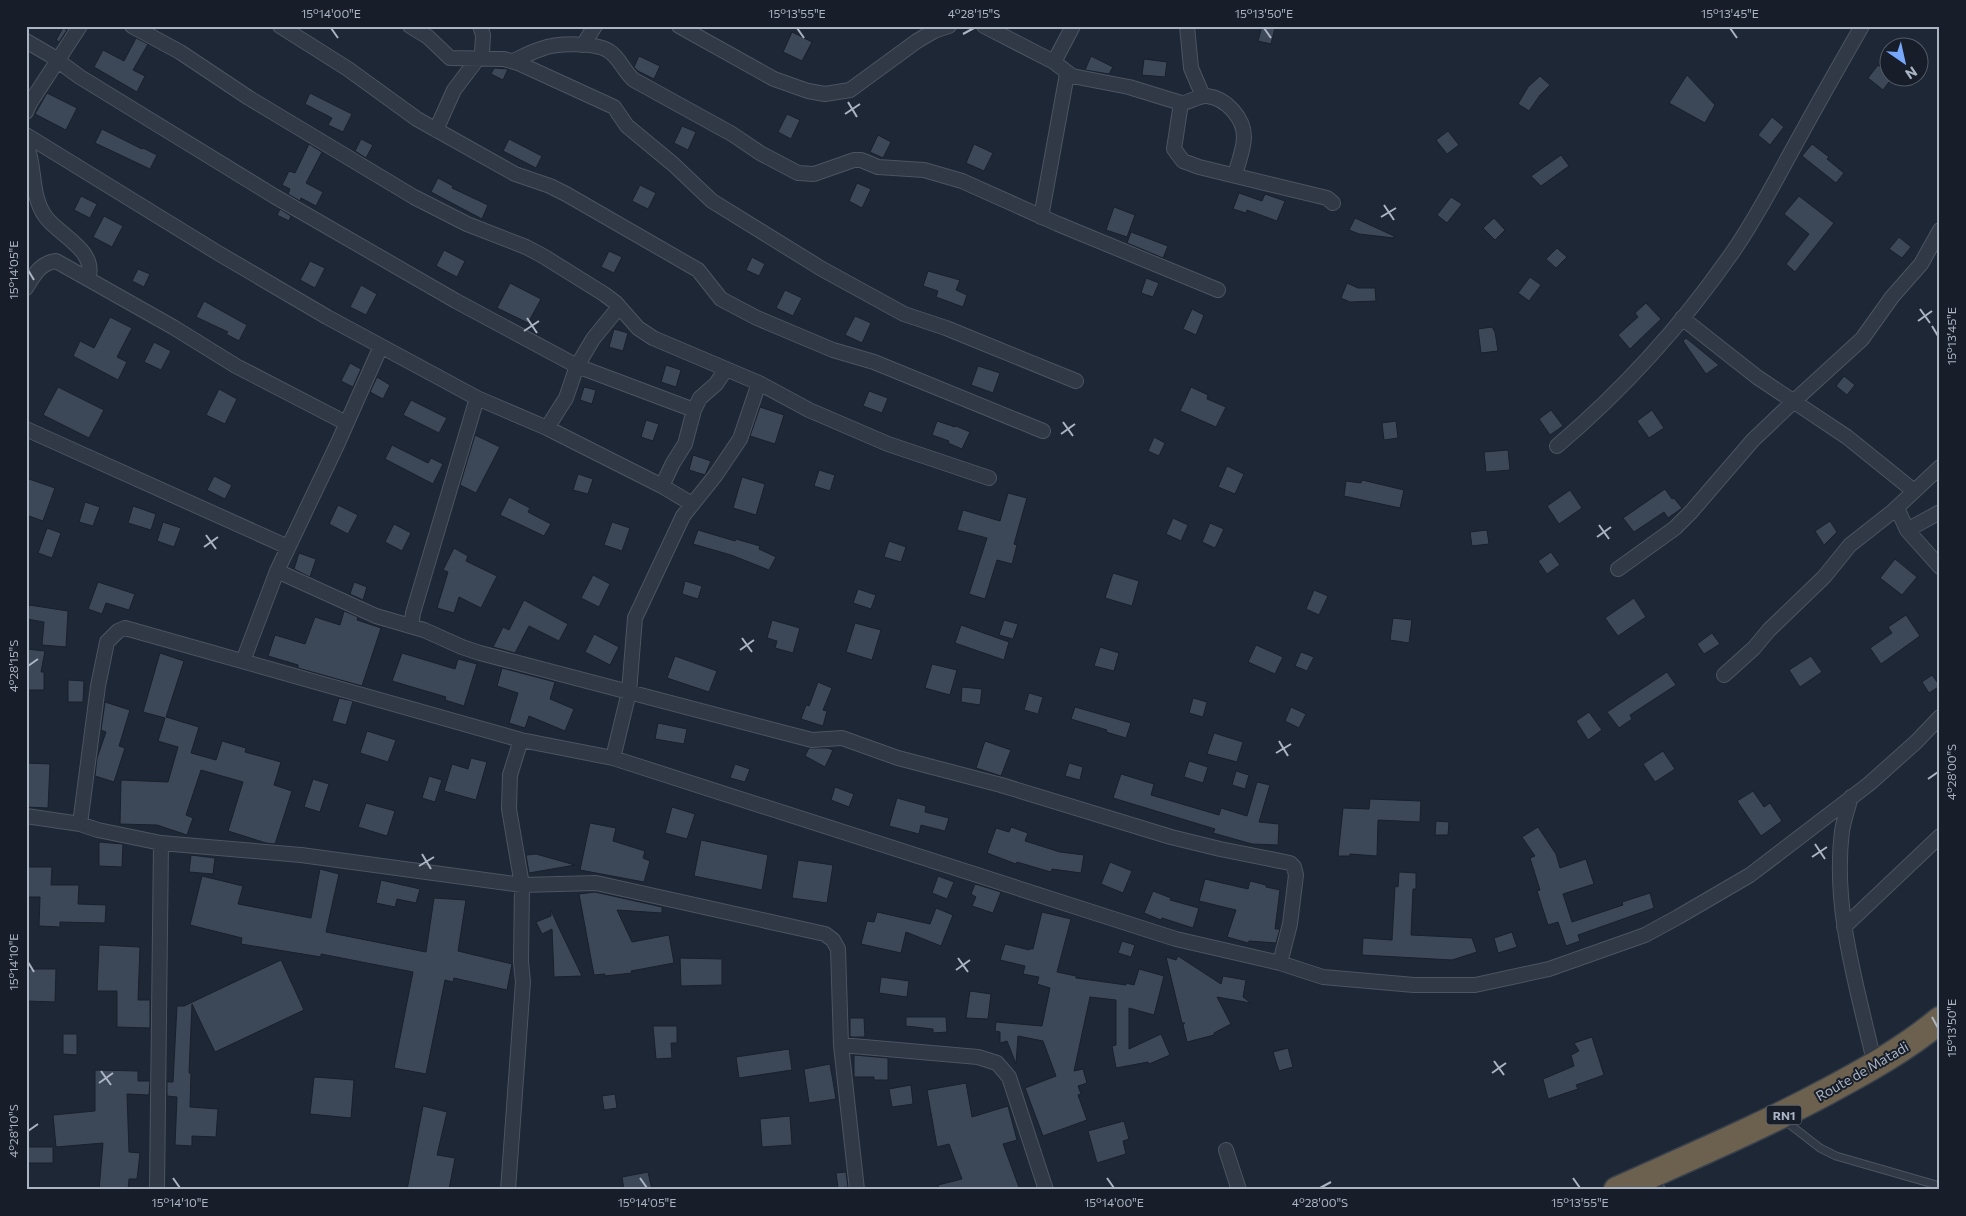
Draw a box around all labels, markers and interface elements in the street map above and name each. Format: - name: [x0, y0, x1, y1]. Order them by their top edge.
- text: 15°14'00"E: [301, 6, 361, 20]
- text: 15°13'55"E: [768, 6, 826, 20]
- text: 4°28'15"S: [948, 6, 1000, 20]
- text: 15°13'50"E: [1235, 6, 1293, 20]
- text: 15°13'45"E: [1701, 6, 1759, 20]
- north arrow: [1878, 38, 1928, 88]
- text: N: [1902, 63, 1921, 83]
- text: 15°14'05"E: [6, 241, 20, 299]
- text: 15°13'45"E: [1944, 307, 1958, 365]
- text: 4°28'15"S: [6, 640, 20, 692]
- text: 4°28'00"S: [1944, 744, 1958, 800]
- text: 15°14'10"E: [6, 934, 20, 990]
- text: 15°13'50"E: [1944, 999, 1958, 1057]
- street label: Route de Matadi: [1813, 1038, 1911, 1104]
- text: 4°28'10"S: [6, 1104, 20, 1158]
- road number: RN1: [1766, 1106, 1802, 1124]
- text: 15°14'10"E: [152, 1195, 208, 1209]
- text: 15°14'05"E: [618, 1195, 676, 1209]
- text: 15°14'00"E: [1084, 1195, 1144, 1209]
- text: 4°28'00"S: [1292, 1195, 1348, 1209]
- text: 15°13'55"E: [1551, 1195, 1609, 1209]

